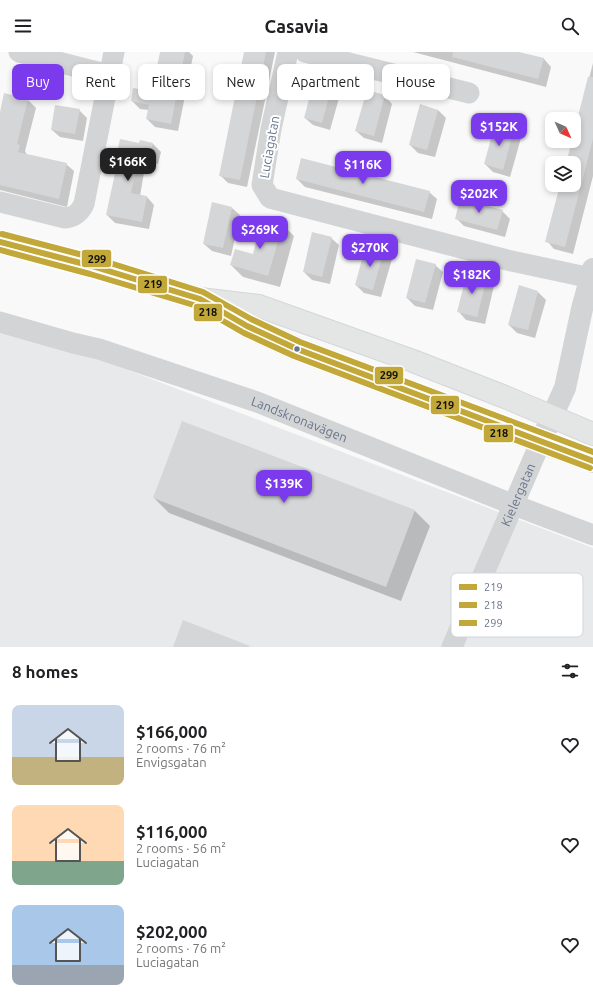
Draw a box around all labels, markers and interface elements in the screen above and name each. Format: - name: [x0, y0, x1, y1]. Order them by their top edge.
- icon: menu: [12, 15, 34, 37]
- icon: search: [559, 15, 581, 37]
- text: Casavia: [265, 16, 328, 36]
- chip: Buy: [12, 64, 64, 100]
- chip: Rent: [72, 64, 130, 100]
- chip: Filters: [138, 64, 205, 100]
- chip: New: [213, 64, 269, 100]
- chip: Apartment: [277, 64, 374, 100]
- chip: House: [382, 64, 450, 100]
- north arrow: [545, 112, 581, 148]
- map controls: [545, 112, 581, 192]
- pin: $152K: [471, 113, 527, 147]
- street label: Luciagatan: [257, 115, 281, 179]
- text: $152K: [480, 119, 518, 133]
- pin: $166K: [100, 148, 156, 182]
- pin: $116K: [335, 151, 391, 185]
- text: $166K: [109, 154, 147, 168]
- button: layers: [545, 156, 581, 192]
- text: $116K: [344, 157, 382, 171]
- pin: $202K: [451, 180, 507, 214]
- text: $202K: [460, 186, 498, 200]
- pin: $269K: [232, 216, 288, 250]
- text: $269K: [241, 222, 279, 236]
- pin: $270K: [342, 234, 398, 268]
- text: $270K: [351, 240, 389, 254]
- line badge: 299: [81, 249, 112, 268]
- text: 299: [88, 253, 106, 265]
- pin: $182K: [444, 261, 500, 295]
- text: $182K: [453, 267, 491, 281]
- line badge: 219: [137, 275, 168, 294]
- text: 219: [144, 278, 162, 290]
- line badge: 218: [193, 303, 223, 322]
- text: 218: [199, 306, 217, 318]
- unlabelled marker: [292, 344, 302, 354]
- line badge: 299: [374, 366, 404, 385]
- text: 299: [380, 369, 398, 381]
- street label: Landskronavägen: [250, 394, 350, 445]
- line badge: 219: [430, 395, 460, 415]
- text: 219: [436, 399, 454, 411]
- line badge: 218: [483, 424, 514, 443]
- text: 218: [490, 427, 508, 439]
- street label: Kielergatan: [498, 461, 538, 528]
- pin: $139K: [256, 470, 312, 504]
- text: $139K: [265, 476, 303, 490]
- legend: [451, 573, 583, 637]
- text: 219: [484, 581, 503, 593]
- text: 218: [484, 599, 503, 611]
- text: 299: [484, 617, 503, 629]
- icon: filters: [559, 660, 581, 682]
- text: 8 homes: [12, 662, 78, 681]
- icon: home: [44, 721, 92, 769]
- text: $166,000: [136, 722, 207, 741]
- icon: heart: [559, 734, 581, 756]
- text: 2 rooms · 76 m²: [136, 741, 226, 755]
- text: Envigsgatan: [136, 755, 207, 769]
- icon: home: [44, 821, 92, 869]
- text: $116,000: [136, 822, 207, 841]
- icon: heart: [559, 834, 581, 856]
- text: 2 rooms · 56 m²: [136, 841, 226, 855]
- text: Luciagatan: [136, 855, 199, 869]
- icon: home: [44, 921, 92, 969]
- text: $202,000: [136, 922, 207, 941]
- icon: heart: [559, 934, 581, 956]
- text: 2 rooms · 76 m²: [136, 941, 226, 955]
- text: Luciagatan: [136, 955, 199, 969]

